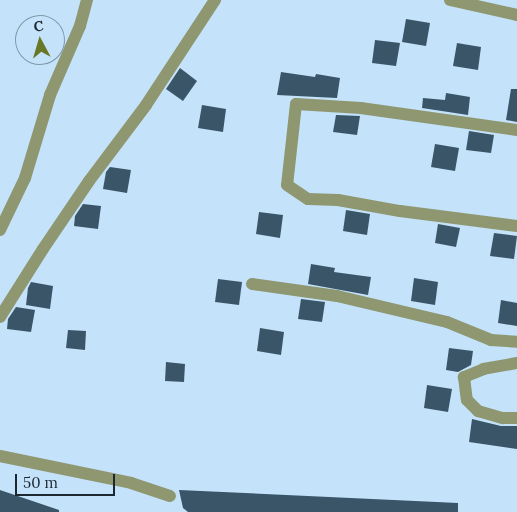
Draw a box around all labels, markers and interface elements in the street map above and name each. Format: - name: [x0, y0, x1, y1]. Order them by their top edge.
- north arrow: [15, 15, 65, 65]
- text: С: [33, 17, 44, 36]
- scale bar: [18, 464, 118, 496]
- text: 50 m: [23, 473, 58, 492]

